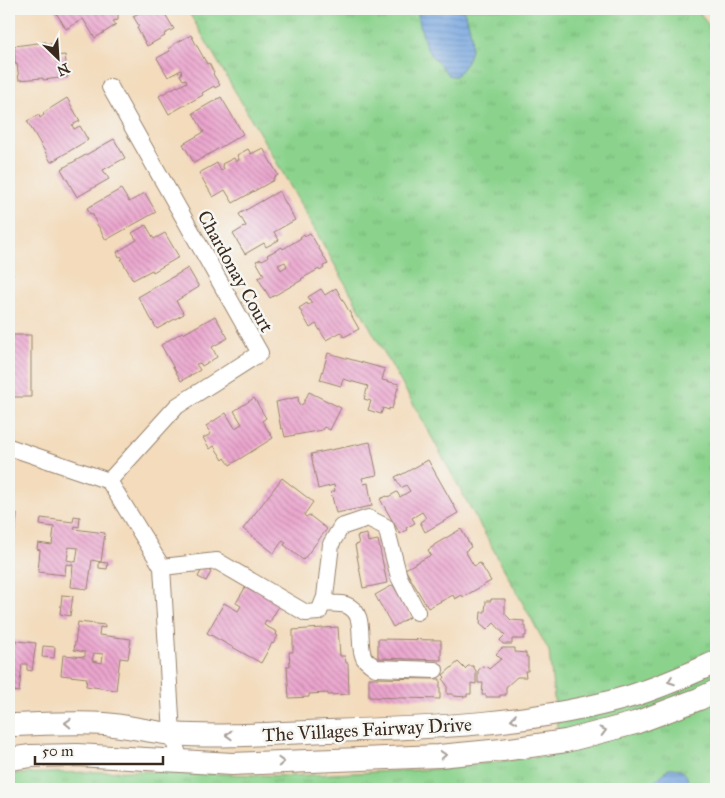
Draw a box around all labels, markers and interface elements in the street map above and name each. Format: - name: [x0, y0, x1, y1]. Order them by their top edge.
- north arrow: [32, 32, 82, 82]
- text: N: [54, 59, 72, 80]
- street label: Chardonay Court: [193, 206, 279, 336]
- one-way arrow: [667, 675, 676, 685]
- street label: The Villages Fairway Drive: [262, 713, 472, 747]
- one-way arrow: [510, 713, 518, 724]
- one-way arrow: [63, 718, 71, 728]
- one-way arrow: [599, 726, 608, 737]
- one-way arrow: [225, 730, 233, 740]
- scale bar: [35, 733, 162, 765]
- text: 50 m: [42, 742, 74, 760]
- one-way arrow: [439, 750, 447, 761]
- one-way arrow: [277, 757, 285, 768]

